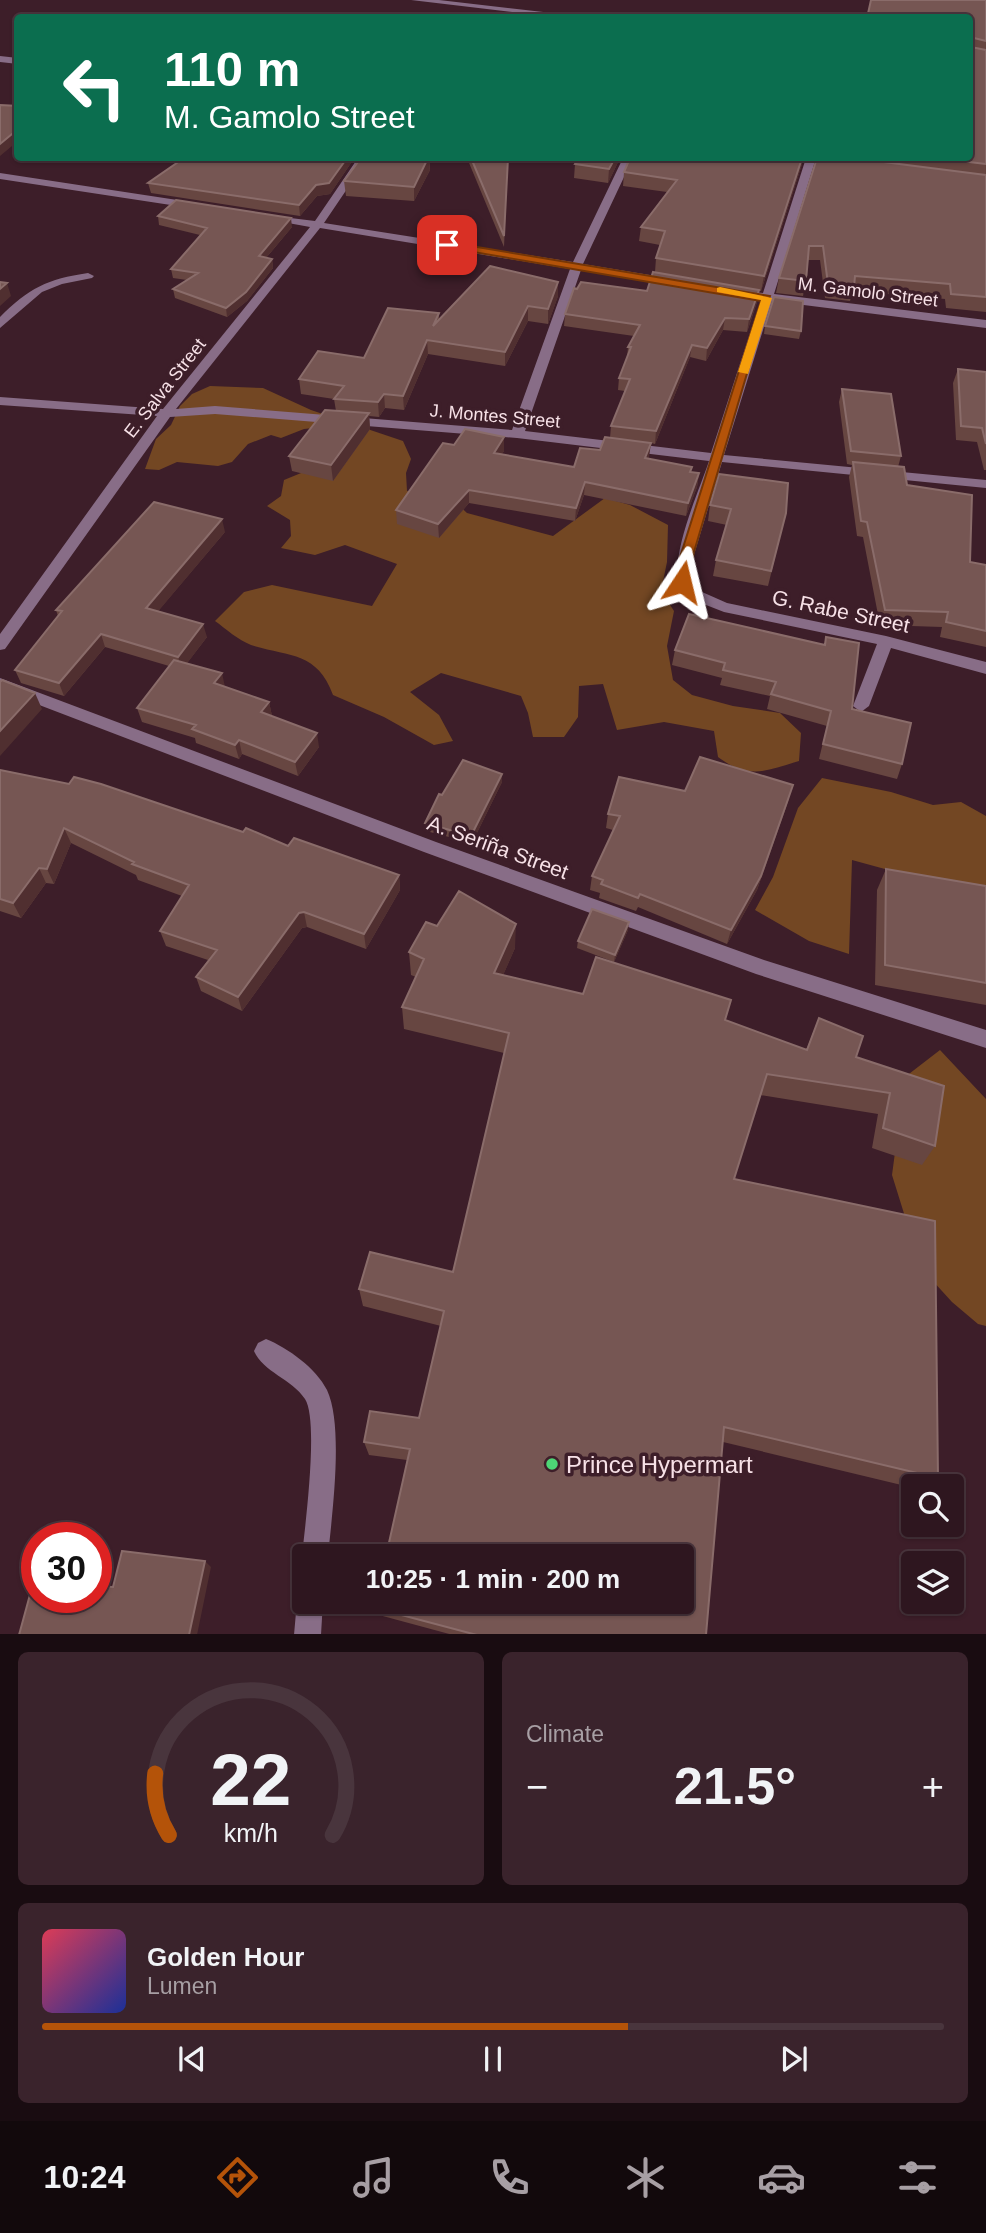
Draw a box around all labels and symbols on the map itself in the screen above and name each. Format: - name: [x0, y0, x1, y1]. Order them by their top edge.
- pin: [417, 215, 477, 275]
- street label: M. Gamolo Street: [797, 273, 939, 311]
- street label: E. Salva Street: [120, 335, 210, 441]
- street label: J. Montes Street: [429, 400, 561, 432]
- position arrow: [645, 545, 719, 619]
- street label: G. Rabe Street: [770, 585, 912, 637]
- street label: A. Seriña Street: [424, 811, 572, 883]
- place label: Prince Hypermart: [566, 1451, 753, 1478]
- marker: Prince Hypermart: [544, 1456, 560, 1472]
- speed limit sign: 30: [21, 1522, 112, 1613]

